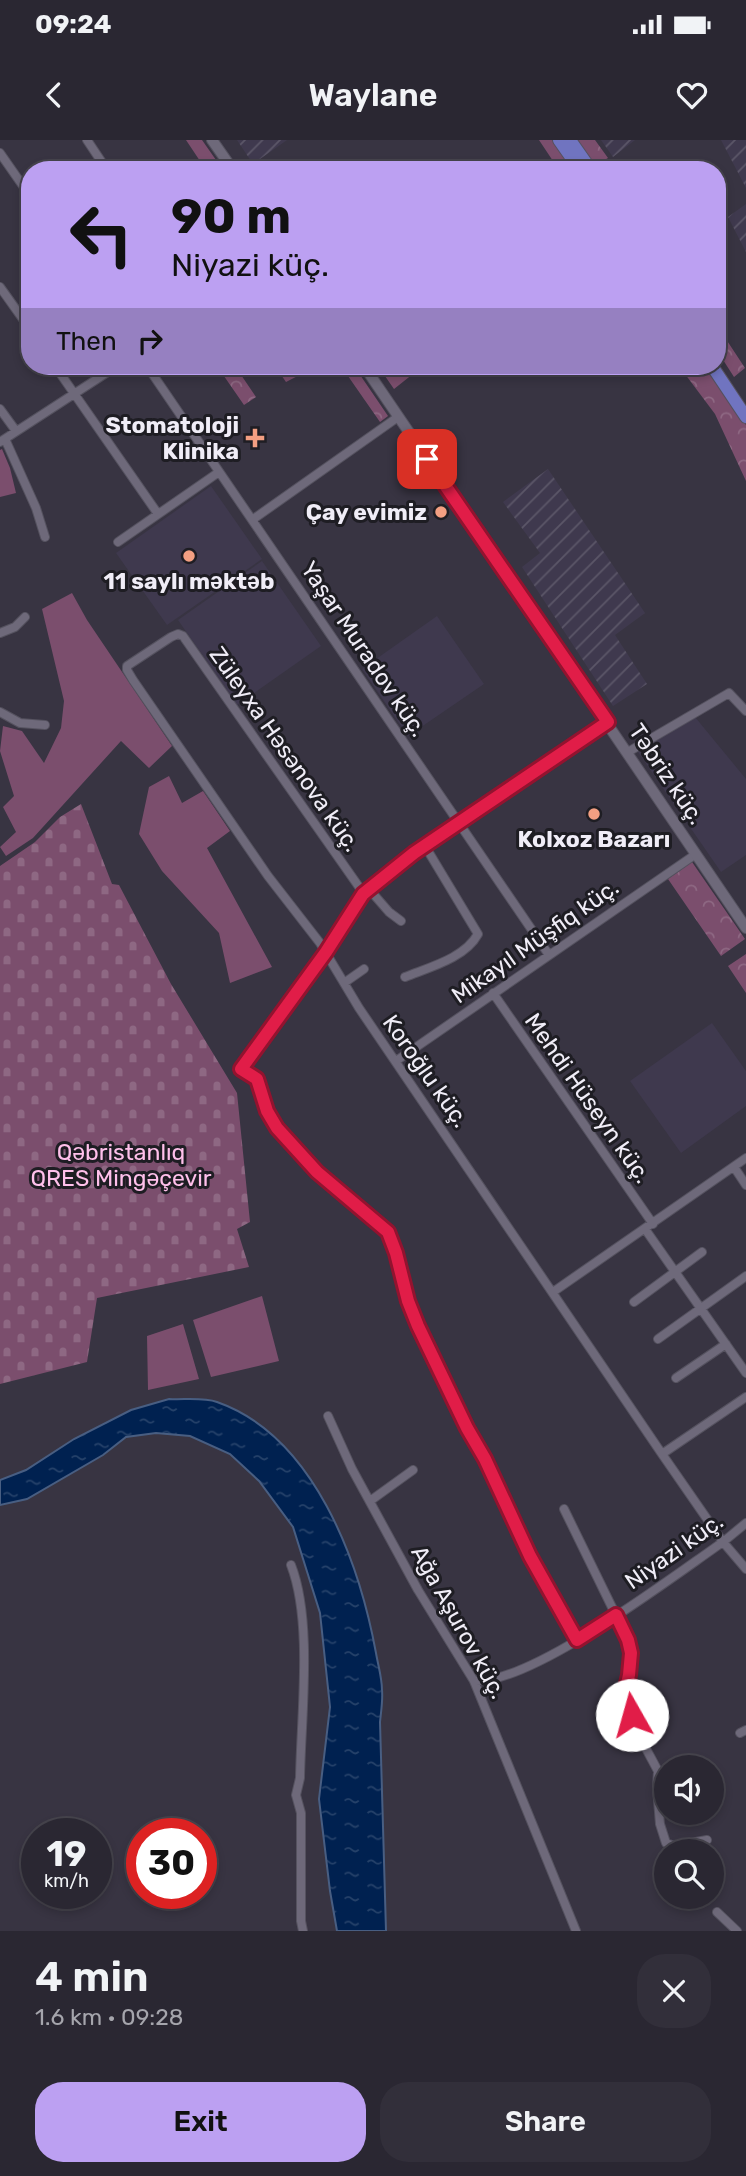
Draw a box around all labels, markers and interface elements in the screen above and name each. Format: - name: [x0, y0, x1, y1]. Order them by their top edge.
- text: 09:24: [35, 9, 111, 40]
- icon: back: [35, 76, 73, 114]
- text: Waylane: [309, 76, 437, 114]
- icon: heart: [673, 76, 711, 114]
- text: 90 m: [171, 187, 291, 245]
- icon: left: [56, 189, 147, 280]
- text: Niyazi küç.: [171, 246, 329, 284]
- icon: right: [131, 322, 169, 360]
- text: Then: [56, 326, 117, 357]
- place label: Stomatoloji Klinika: [105, 411, 239, 465]
- marker: Stomatoloji Klinika: [245, 428, 265, 448]
- pin: [397, 429, 457, 489]
- icon: arrive: [408, 440, 446, 478]
- place label: Çay evimiz: [306, 498, 427, 526]
- marker: Çay evimiz: [433, 504, 449, 520]
- marker: 11 saylı məktəb: [181, 548, 197, 564]
- street label: Yaşar Muradov küç.: [295, 556, 433, 742]
- place label: 11 saylı məktəb: [104, 567, 274, 595]
- street label: Züleyxa Həsənova küç.: [204, 641, 366, 857]
- street label: Təbriz küç.: [623, 718, 711, 830]
- marker: Kolxoz Bazarı: [586, 806, 602, 822]
- place label: Kolxoz Bazarı: [518, 825, 670, 853]
- street label: Mikayıl Müşfiq küç.: [446, 873, 624, 1009]
- street label: Mehdi Hüseyn küç.: [519, 1008, 657, 1188]
- street label: Koroğlu küç.: [377, 1009, 475, 1133]
- park label: Qəbristanlıq QRES Mingəçevir: [30, 1138, 212, 1192]
- street label: Niyazi küç.: [619, 1507, 729, 1595]
- street label: Ağa Aşurov küç.: [405, 1540, 513, 1704]
- position arrow: [595, 1678, 669, 1752]
- map controls: [654, 1755, 724, 1909]
- button: sound: [654, 1755, 724, 1825]
- speed limit sign: 30: [126, 1818, 217, 1909]
- text: 19: [47, 1833, 86, 1875]
- button: search: [654, 1839, 724, 1909]
- text: km/h: [44, 1870, 89, 1892]
- text: 4 min: [35, 1952, 149, 2002]
- button: close: [637, 1954, 711, 2028]
- text: 1.6 km · 09:28: [35, 2003, 183, 2031]
- button: Exit: [35, 2082, 366, 2162]
- button: Share: [380, 2082, 711, 2162]

